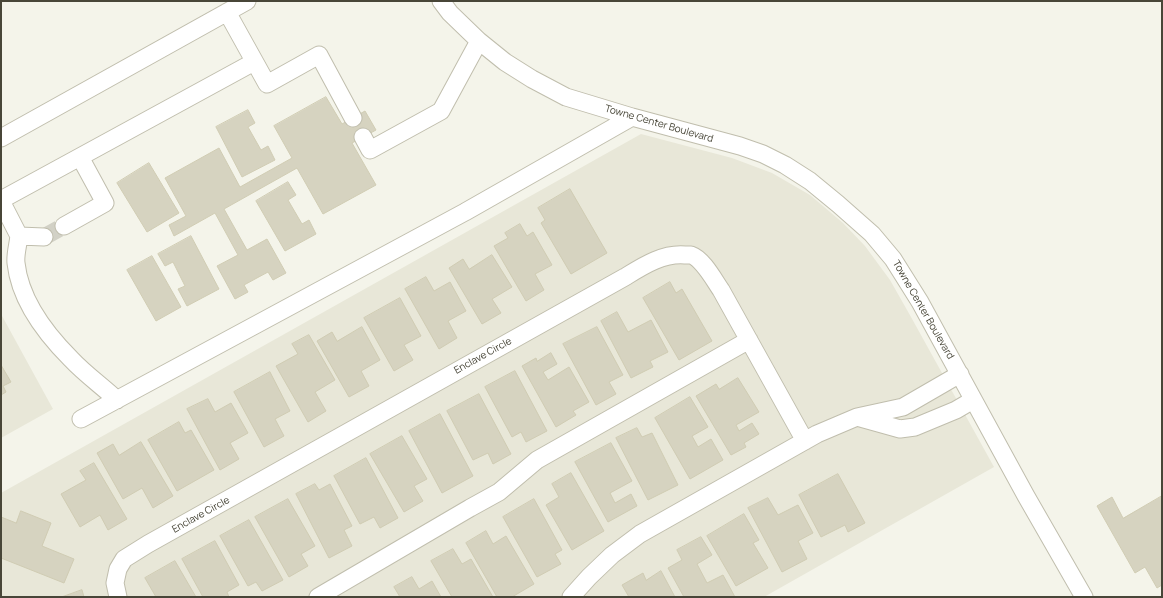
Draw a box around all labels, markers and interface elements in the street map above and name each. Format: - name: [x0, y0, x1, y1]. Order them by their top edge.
- street label: Towne Center Boulevard: [603, 103, 715, 145]
- street label: Towne Center Boulevard: [890, 258, 956, 362]
- street label: Enclave Circle: [452, 335, 514, 377]
- street label: Enclave Circle: [170, 494, 232, 536]

